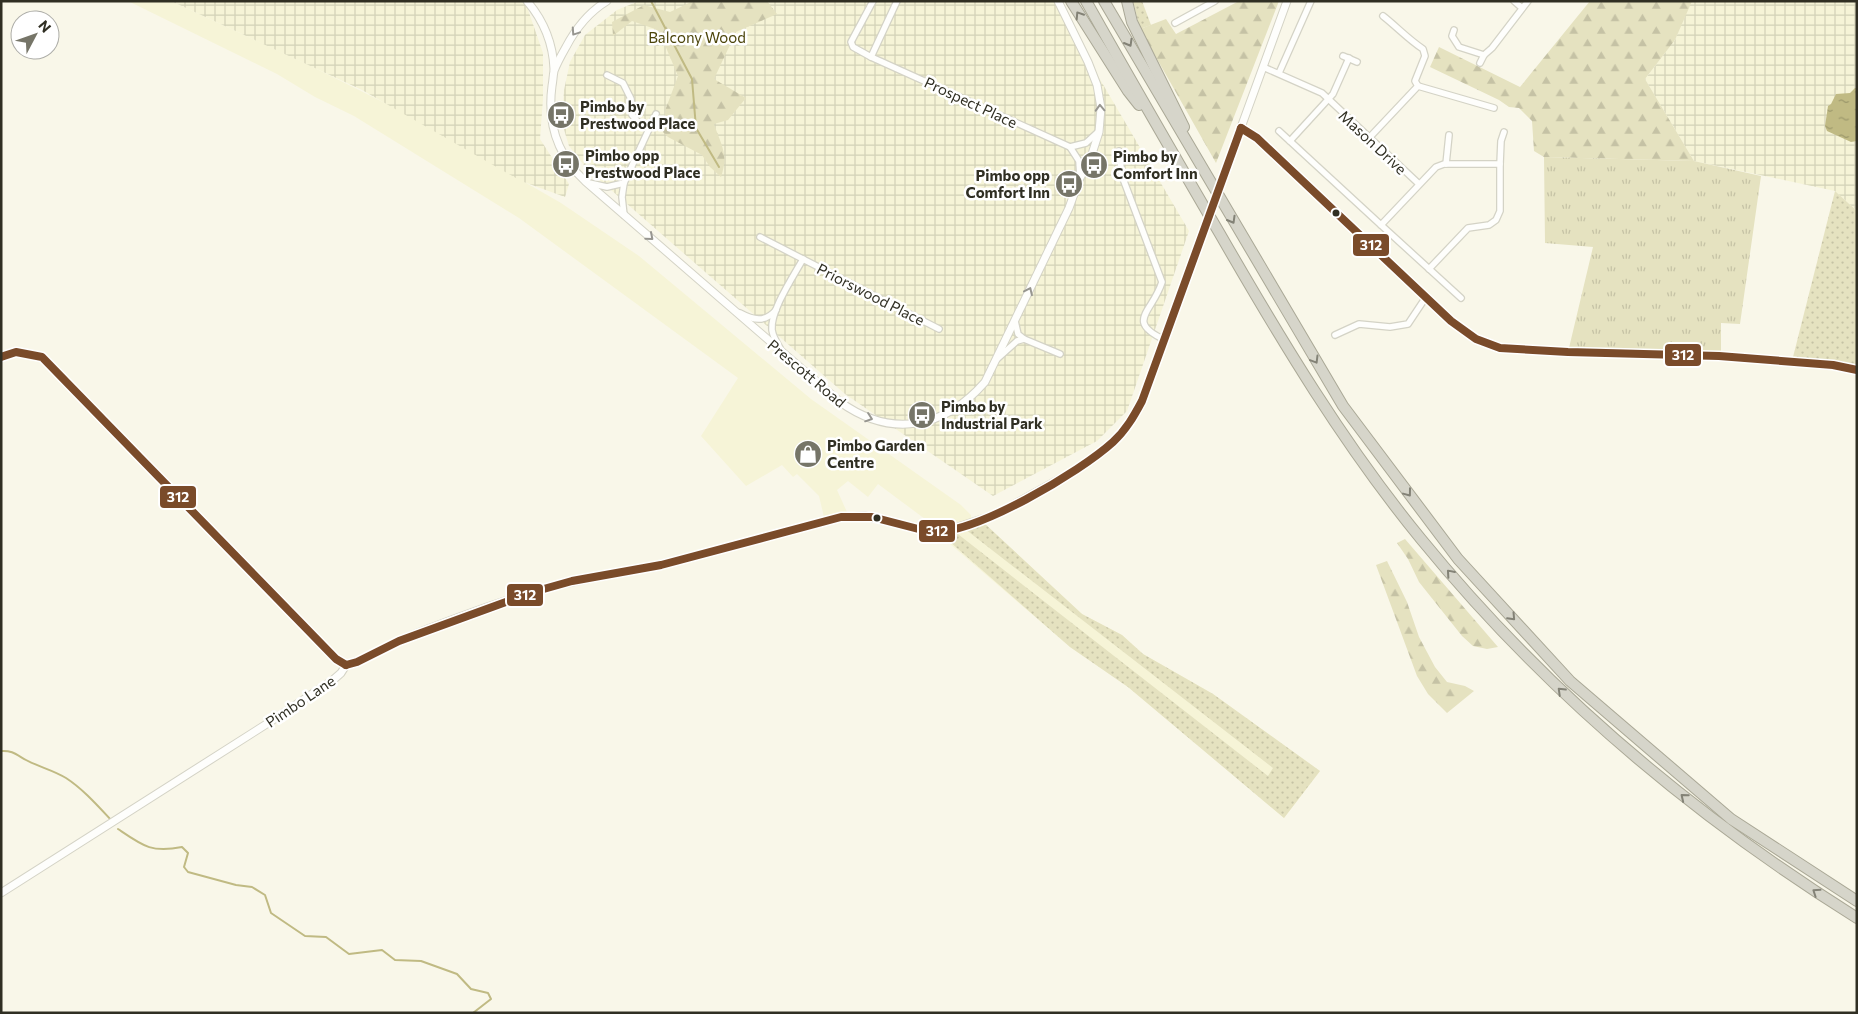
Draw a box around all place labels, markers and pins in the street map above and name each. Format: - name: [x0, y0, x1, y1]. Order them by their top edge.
- place label: Pimbo by Prestwood Place: [580, 97, 696, 132]
- bus stop icon: Pimbo by Prestwood Place: [546, 100, 576, 130]
- place label: Pimbo opp Prestwood Place: [585, 146, 701, 181]
- place label: Pimbo by Comfort Inn: [1113, 147, 1198, 182]
- bus stop icon: Pimbo opp Prestwood Place: [551, 149, 581, 179]
- bus stop icon: Pimbo by Comfort Inn: [1079, 150, 1109, 180]
- place label: Pimbo opp Comfort Inn: [965, 166, 1050, 201]
- bus stop icon: Pimbo opp Comfort Inn: [1054, 169, 1084, 199]
- unlabelled marker: [1331, 208, 1341, 218]
- place label: Pimbo by Industrial Park: [941, 397, 1043, 432]
- bus stop icon: Pimbo by Industrial Park: [907, 400, 937, 430]
- place label: Pimbo Garden Centre: [827, 436, 925, 471]
- shop icon: Pimbo Garden Centre: [793, 439, 823, 469]
- unlabelled marker: [872, 513, 882, 523]

